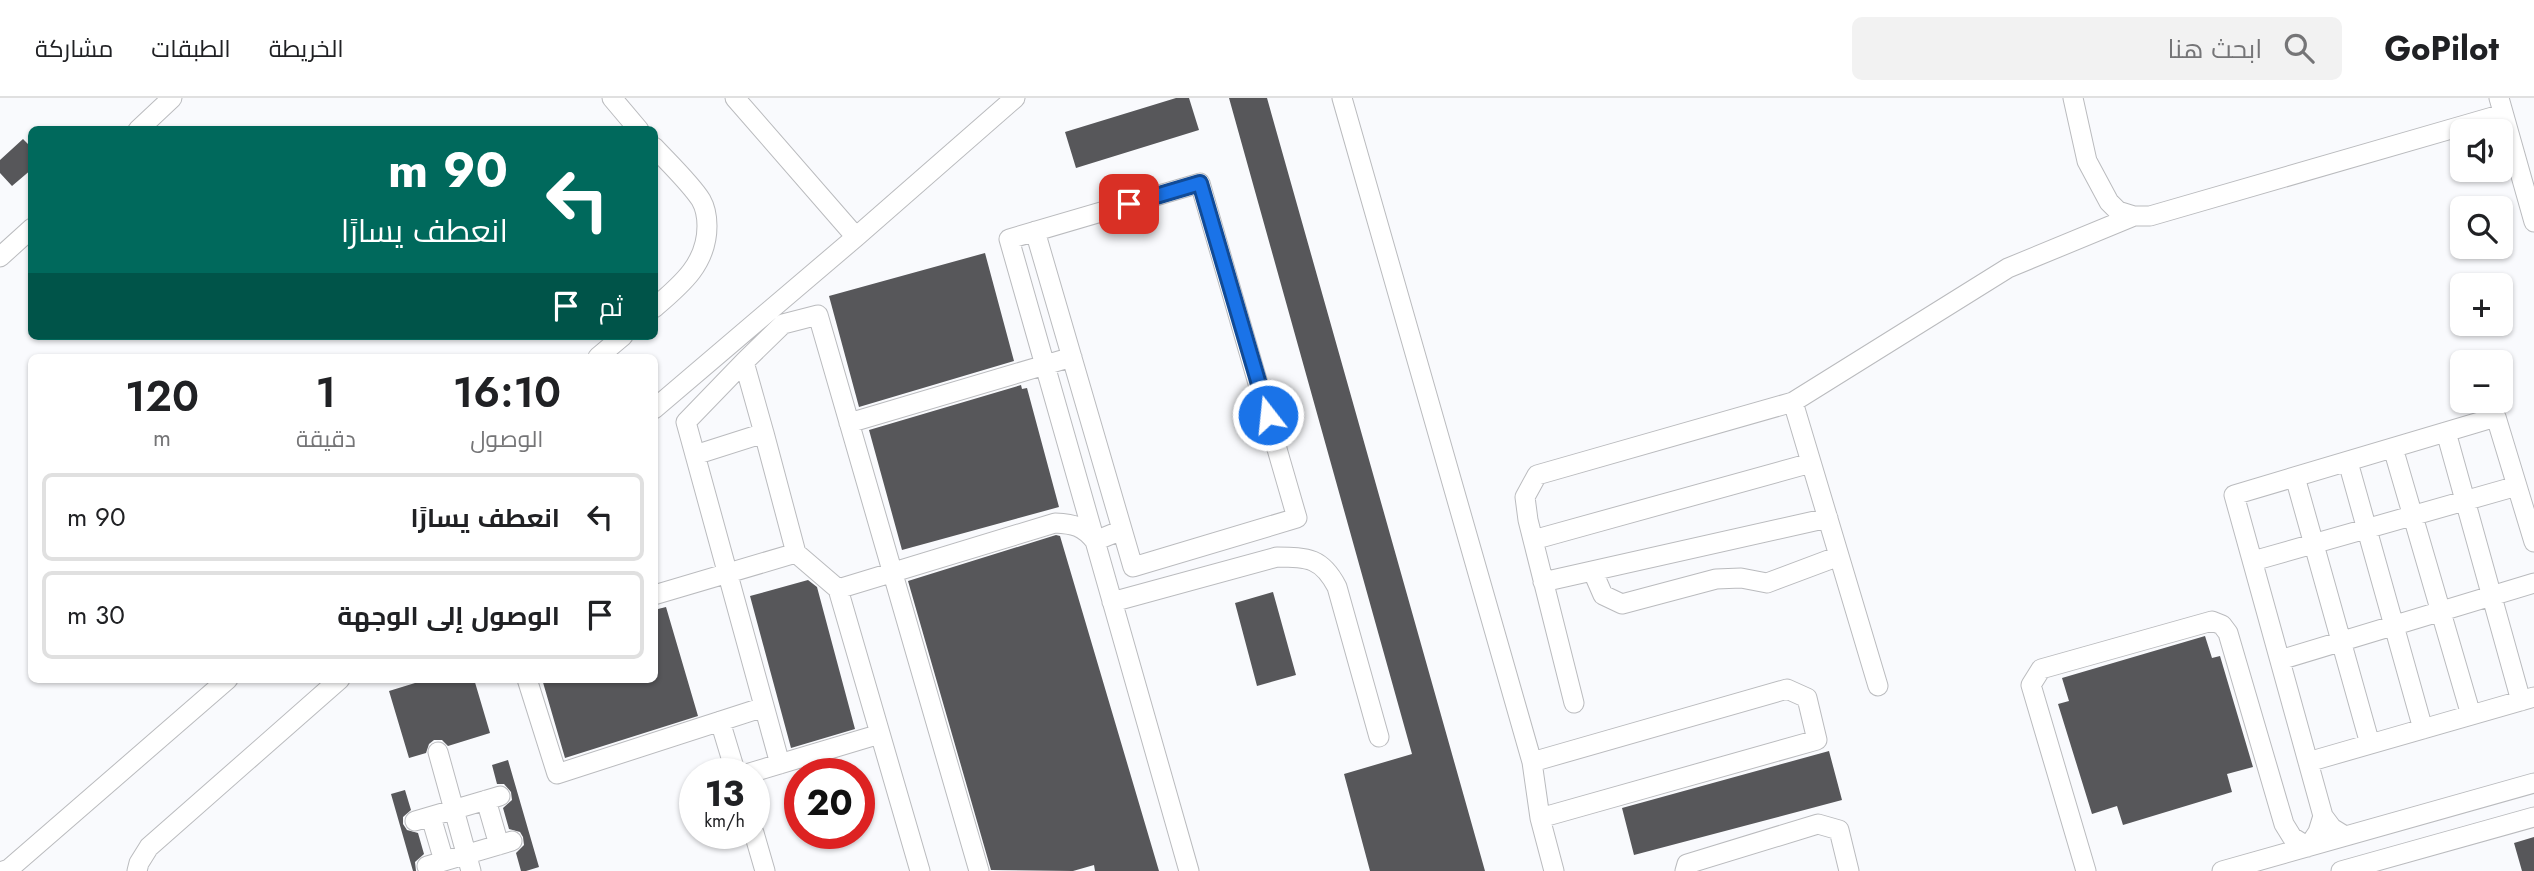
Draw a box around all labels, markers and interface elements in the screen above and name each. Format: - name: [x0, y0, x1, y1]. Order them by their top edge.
- search box: [1852, 17, 2342, 80]
- text: GoPilot: [2384, 25, 2499, 72]
- icon: search: [2280, 29, 2318, 67]
- text: ابحث هنا: [2167, 30, 2262, 68]
- text: مشاركة: [35, 31, 113, 66]
- text: الطبقات: [151, 31, 231, 66]
- text: الخريطة: [269, 31, 344, 66]
- map controls: [2450, 119, 2513, 413]
- button: sound: [2450, 119, 2513, 182]
- text: 90 m: [388, 135, 508, 205]
- icon: left: [532, 154, 623, 245]
- pin: [1099, 174, 1159, 234]
- icon: arrive: [1110, 185, 1148, 223]
- button: search: [2450, 196, 2513, 259]
- text: انعطف يسارًا: [341, 208, 508, 254]
- button: +: [2450, 273, 2513, 336]
- icon: arrive: [547, 287, 585, 325]
- text: ثم: [599, 288, 623, 326]
- button: −: [2450, 350, 2513, 413]
- text: 1: [316, 362, 336, 423]
- text: 16:10: [453, 362, 561, 423]
- text: 120: [125, 366, 199, 427]
- position arrow: [1231, 378, 1305, 452]
- text: m: [153, 421, 171, 455]
- text: دقيقة: [296, 422, 356, 456]
- text: الوصول: [470, 422, 544, 456]
- text: 90 m: [67, 498, 126, 536]
- icon: left: [581, 498, 619, 536]
- text: انعطف يسارًا: [410, 499, 560, 537]
- text: 30 m: [67, 596, 125, 634]
- icon: arrive: [581, 596, 619, 634]
- text: الوصول إلى الوجهة: [337, 597, 560, 635]
- speed limit sign: 20: [784, 758, 875, 849]
- text: 13: [705, 769, 744, 819]
- text: km/h: [704, 808, 745, 834]

